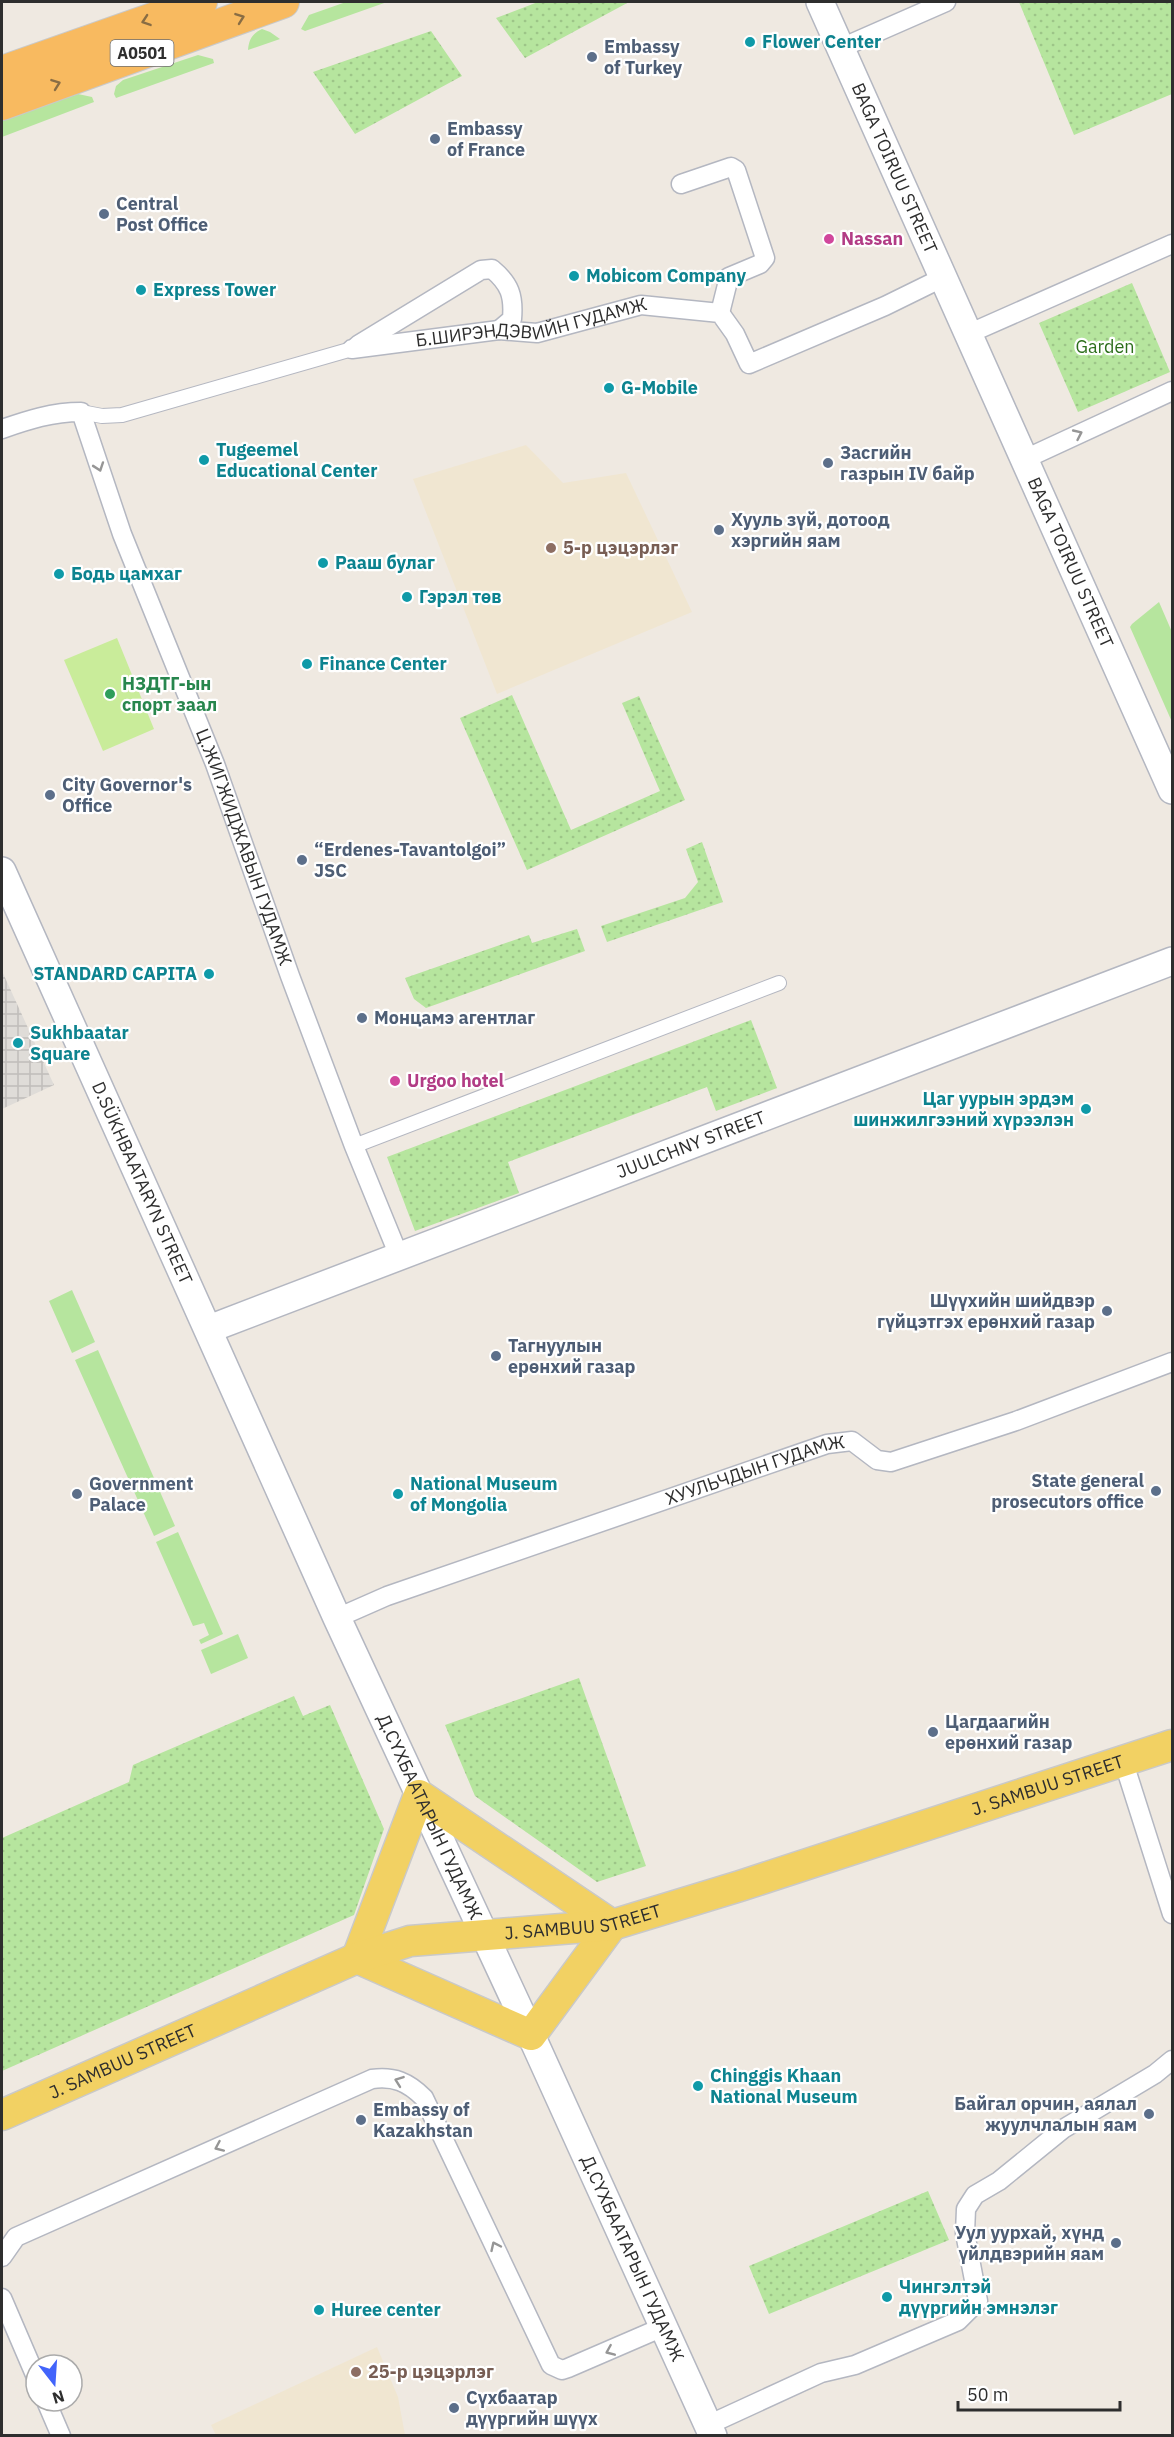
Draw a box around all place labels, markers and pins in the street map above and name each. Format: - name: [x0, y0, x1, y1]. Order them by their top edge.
- place label: Flower Center: [762, 30, 881, 53]
- place label: Embassy of Turkey: [604, 35, 682, 79]
- marker: Flower Center: [743, 35, 757, 49]
- marker: Embassy of Turkey: [585, 50, 599, 64]
- place label: Embassy of France: [447, 117, 525, 161]
- marker: Embassy of France: [428, 132, 442, 146]
- place label: Central Post Office: [116, 192, 208, 236]
- marker: Central Post Office: [97, 207, 111, 221]
- place label: Nassan: [841, 227, 903, 250]
- marker: Nassan: [822, 232, 836, 246]
- place label: Mobicom Company: [586, 264, 746, 287]
- marker: Mobicom Company: [567, 269, 581, 283]
- place label: Express Tower: [153, 278, 276, 301]
- marker: Express Tower: [134, 283, 148, 297]
- place label: G-Mobile: [621, 376, 698, 399]
- marker: G-Mobile: [602, 381, 616, 395]
- place label: Tugeemel Educational Center: [216, 438, 378, 482]
- place label: Засгийн газрын IV байр: [840, 441, 975, 485]
- marker: Tugeemel Educational Center: [197, 453, 211, 467]
- marker: Засгийн газрын IV байр: [821, 456, 835, 470]
- place label: Хууль зүй, дотоод хэргийн яам: [731, 508, 890, 552]
- marker: Хууль зүй, дотоод хэргийн яам: [712, 523, 726, 537]
- place label: 5-р цэцэрлэг: [563, 536, 678, 559]
- marker: 5-р цэцэрлэг: [544, 541, 558, 555]
- place label: Рааш булаг: [335, 551, 435, 574]
- marker: Рааш булаг: [316, 556, 330, 570]
- place label: Бодь цамхаг: [71, 562, 182, 585]
- marker: Бодь цамхаг: [52, 567, 66, 581]
- place label: Гэрэл төв: [419, 585, 502, 608]
- marker: Гэрэл төв: [400, 590, 414, 604]
- place label: Finance Center: [319, 652, 447, 675]
- marker: Finance Center: [300, 657, 314, 671]
- place label: НЗДТГ-ын спорт заал: [122, 672, 217, 716]
- marker: НЗДТГ-ын спорт заал: [103, 687, 117, 701]
- place label: City Governor's Office: [62, 773, 192, 817]
- marker: City Governor's Office: [43, 788, 57, 802]
- place label: “Erdenes-Tavantolgoi” JSC: [314, 838, 506, 882]
- marker: “Erdenes-Tavantolgoi” JSC: [295, 853, 309, 867]
- place label: STANDARD CAPITA: [33, 962, 197, 985]
- marker: STANDARD CAPITA: [202, 967, 216, 981]
- place label: Монцамэ агентлаг: [374, 1006, 535, 1029]
- marker: Монцамэ агентлаг: [355, 1011, 369, 1025]
- place label: Sukhbaatar Square: [30, 1021, 129, 1065]
- marker: Sukhbaatar Square: [11, 1036, 25, 1050]
- place label: Urgoo hotel: [407, 1069, 505, 1092]
- marker: Urgoo hotel: [388, 1074, 402, 1088]
- place label: Цаг уурын эрдэм шинжилгээний хүрээлэн: [853, 1087, 1074, 1131]
- marker: Цаг уурын эрдэм шинжилгээний хүрээлэн: [1079, 1102, 1093, 1116]
- place label: Шүүхийн шийдвэр гүйцэтгэх ерөнхий газар: [877, 1289, 1095, 1333]
- marker: Шүүхийн шийдвэр гүйцэтгэх ерөнхий газар: [1100, 1304, 1114, 1318]
- place label: Тагнуулын ерөнхий газар: [508, 1334, 636, 1378]
- marker: Тагнуулын ерөнхий газар: [489, 1349, 503, 1363]
- place label: State general prosecutors office: [991, 1469, 1145, 1513]
- place label: Government Palace: [89, 1472, 194, 1516]
- place label: National Museum of Mongolia: [410, 1472, 558, 1516]
- marker: State general prosecutors office: [1149, 1484, 1163, 1498]
- marker: Government Palace: [70, 1487, 84, 1501]
- marker: National Museum of Mongolia: [391, 1487, 405, 1501]
- place label: Цагдаагийн ерөнхий газар: [945, 1710, 1073, 1754]
- marker: Цагдаагийн ерөнхий газар: [926, 1725, 940, 1739]
- place label: Chinggis Khaan National Museum: [710, 2064, 858, 2108]
- marker: Chinggis Khaan National Museum: [691, 2079, 705, 2093]
- place label: Байгал орчин, аялал жуулчлалын яам: [954, 2092, 1137, 2136]
- place label: Embassy of Kazakhstan: [373, 2098, 473, 2142]
- marker: Байгал орчин, аялал жуулчлалын яам: [1142, 2107, 1156, 2121]
- marker: Embassy of Kazakhstan: [354, 2113, 368, 2127]
- place label: Уул уурхай, хүнд үйлдвэрийн яам: [955, 2221, 1104, 2265]
- marker: Уул уурхай, хүнд үйлдвэрийн яам: [1109, 2236, 1123, 2250]
- place label: Чингэлтэй дүүргийн эмнэлэг: [899, 2275, 1058, 2319]
- marker: Чингэлтэй дүүргийн эмнэлэг: [880, 2290, 894, 2304]
- place label: Huree center: [331, 2298, 441, 2321]
- marker: Huree center: [312, 2303, 326, 2317]
- place label: 25-р цэцэрлэг: [368, 2360, 494, 2383]
- marker: 25-р цэцэрлэг: [349, 2365, 363, 2379]
- place label: Сүхбаатар дүүргийн шүүх: [466, 2386, 598, 2430]
- marker: Сүхбаатар дүүргийн шүүх: [447, 2401, 461, 2415]

